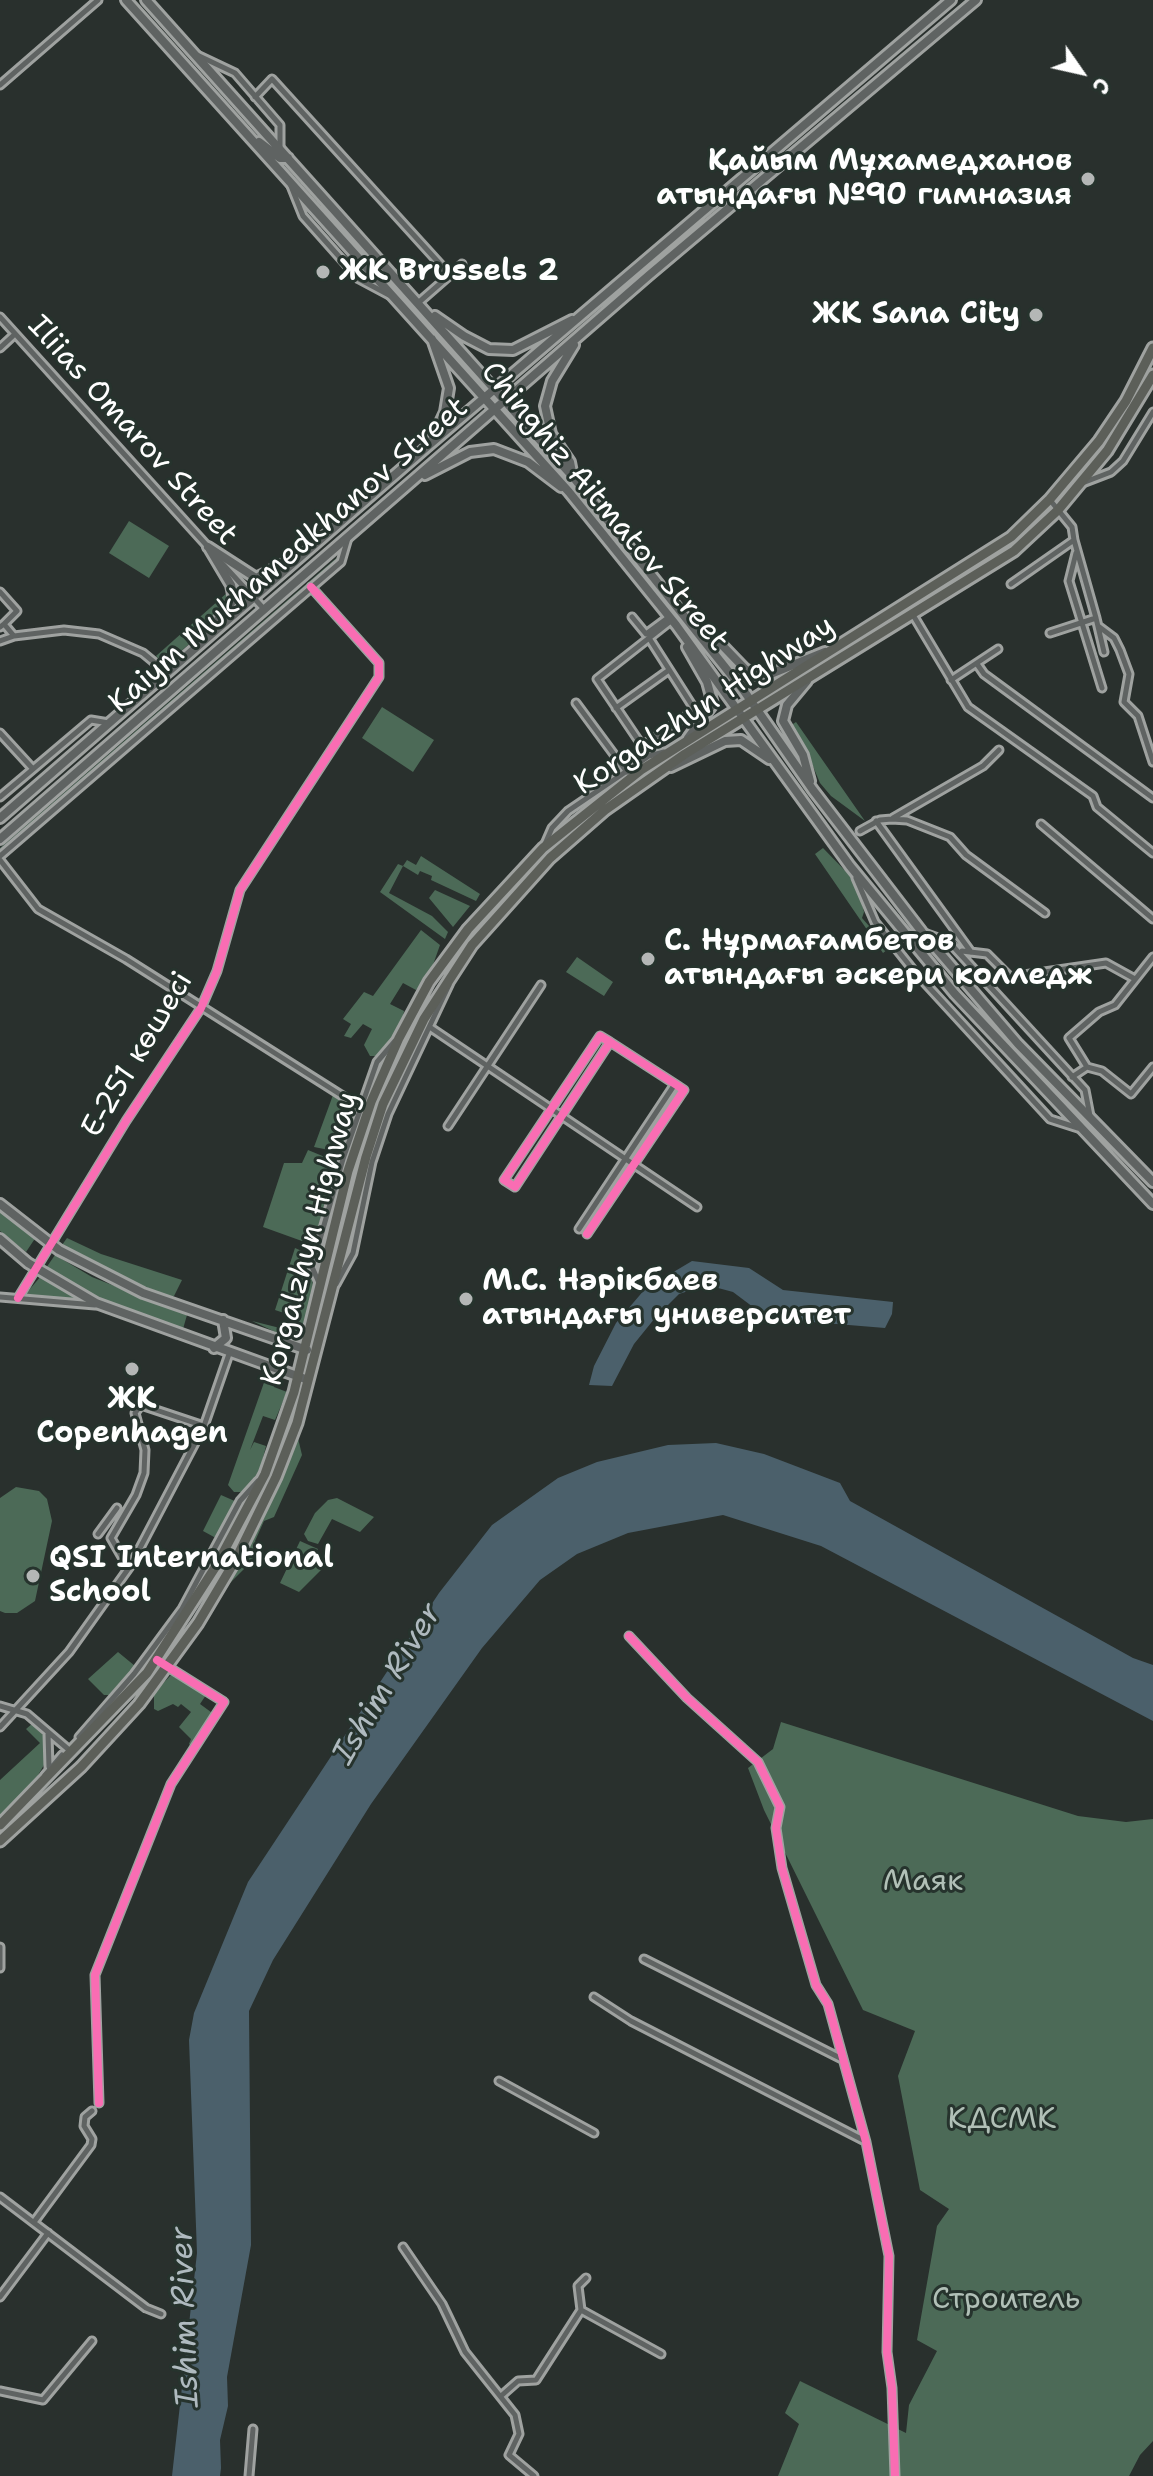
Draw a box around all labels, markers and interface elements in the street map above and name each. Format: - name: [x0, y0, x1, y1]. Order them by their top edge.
- north arrow: [1041, 32, 1121, 112]
- text: С: [1086, 72, 1117, 99]
- place label: Қайым Мұхамедханов атындағы №90 гимназия: [656, 144, 1072, 214]
- marker: Қайым Мұхамедханов атындағы №90 гимназия: [1079, 170, 1097, 188]
- place label: ЖК Brussels 2: [339, 254, 559, 290]
- marker: ЖК Brussels 2: [314, 263, 332, 281]
- place label: ЖК Sana City: [812, 297, 1020, 333]
- marker: ЖК Sana City: [1027, 306, 1045, 324]
- street label: Iliias Omarov Street: [19, 309, 245, 553]
- street label: Chinghiz Aitmatov Street: [472, 355, 736, 659]
- street label: Kaiym Mukhamedkhanov Street: [102, 390, 476, 722]
- street label: Korgalzhyn Highway: [568, 608, 842, 804]
- place label: С. Нұрмағамбетов атындағы әскери колледж: [664, 924, 1092, 994]
- marker: С. Нұрмағамбетов атындағы әскери колледж: [639, 950, 657, 968]
- street label: Е-251 көшесі: [75, 966, 201, 1144]
- street label: Korgalzhyn Highway: [254, 1088, 368, 1390]
- place label: М.С. Нәрікбаев атындағы университет: [482, 1264, 851, 1334]
- marker: М.С. Нәрікбаев атындағы университет: [457, 1290, 475, 1308]
- marker: ЖК Copenhagen: [123, 1360, 141, 1378]
- place label: ЖК Copenhagen: [36, 1382, 228, 1452]
- place label: QSI International School: [49, 1541, 334, 1612]
- marker: QSI International School: [24, 1567, 42, 1585]
- water label: Ishim River: [325, 1596, 451, 1772]
- park label: Маяк: [883, 1864, 963, 1900]
- park label: КДСМК: [948, 2102, 1056, 2138]
- water label: Ishim River: [164, 2226, 208, 2408]
- park label: Строитель: [932, 2282, 1080, 2318]

